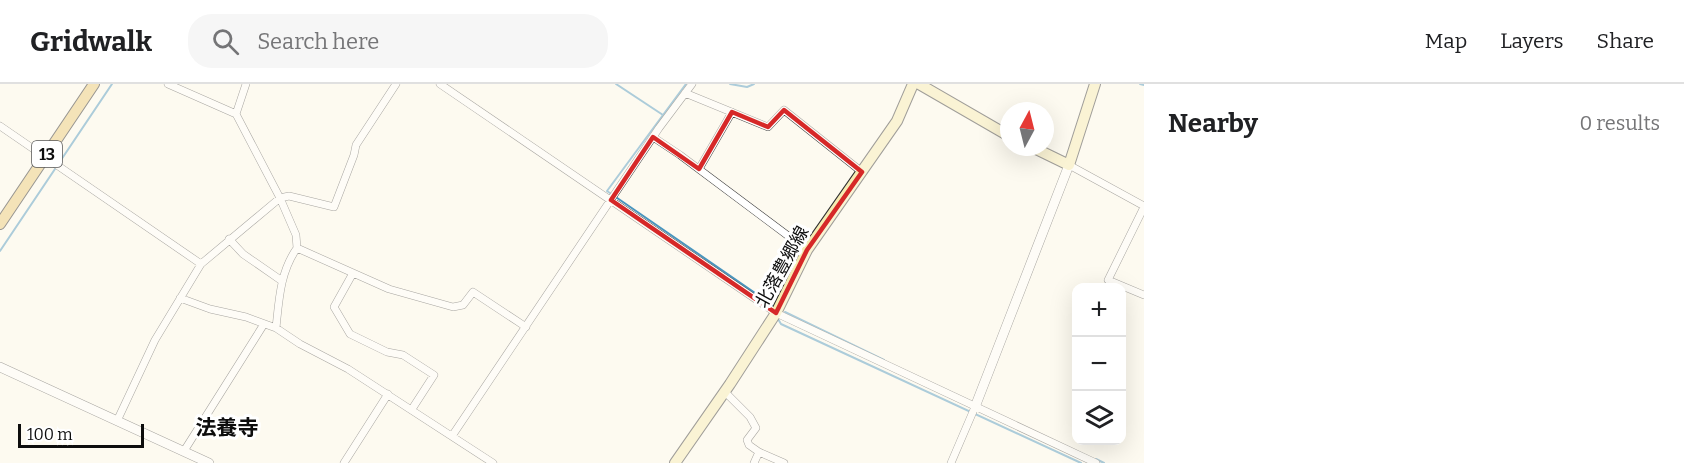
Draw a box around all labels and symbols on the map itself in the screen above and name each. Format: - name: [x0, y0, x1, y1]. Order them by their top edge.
- north arrow: [1000, 102, 1054, 156]
- road number: 13: [32, 141, 62, 167]
- street label: 北落豊郷線: [751, 222, 813, 312]
- district label: 法養寺: [196, 415, 259, 441]
- scale bar: [18, 421, 144, 448]

